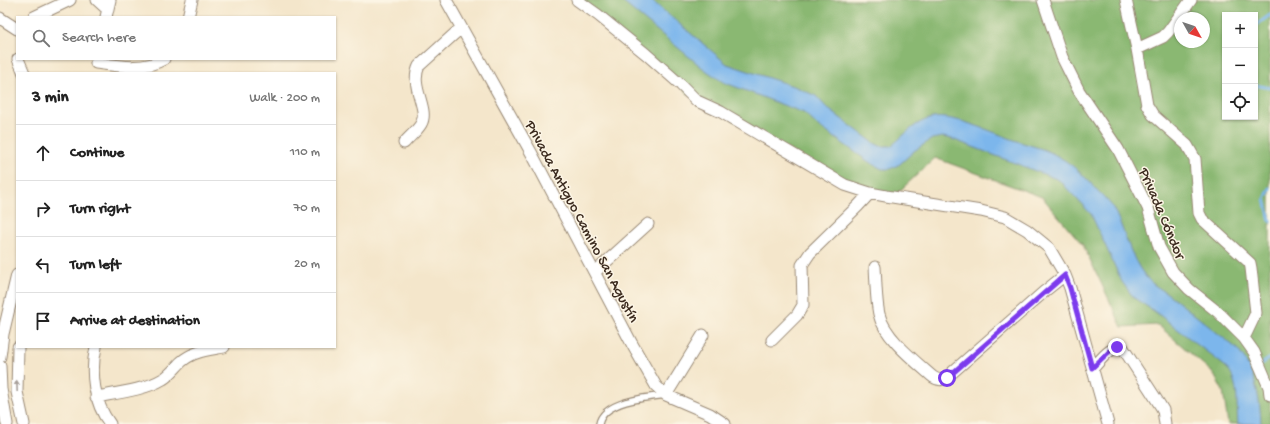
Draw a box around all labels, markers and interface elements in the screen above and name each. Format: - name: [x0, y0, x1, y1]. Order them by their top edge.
- north arrow: [1174, 12, 1210, 48]
- map controls: [1222, 12, 1258, 120]
- button: +: [1222, 12, 1258, 48]
- search box: [16, 16, 336, 60]
- icon: search: [30, 27, 52, 49]
- text: Search here: [62, 29, 136, 47]
- button: −: [1222, 48, 1258, 84]
- button: locate: [1222, 84, 1258, 120]
- text: 3 min: [32, 88, 69, 108]
- text: Walk · 200 m: [249, 91, 320, 106]
- street label: Privada Antiguo Camino San Agustín: [520, 117, 642, 326]
- icon: ahead: [32, 142, 54, 164]
- text: Continue: [70, 144, 124, 162]
- text: 110 m: [290, 145, 320, 160]
- street label: Privada Cóndor: [1133, 165, 1189, 264]
- icon: right: [32, 198, 54, 220]
- text: Turn right: [70, 200, 130, 218]
- text: 70 m: [294, 201, 320, 216]
- icon: left: [32, 254, 54, 276]
- text: Turn left: [70, 256, 121, 274]
- text: 20 m: [294, 257, 320, 272]
- icon: arrive: [32, 310, 54, 332]
- text: Arrive at destination: [70, 312, 200, 330]
- route end: [1108, 338, 1126, 356]
- route start: [938, 369, 956, 387]
- one-way arrow: [14, 380, 21, 392]

